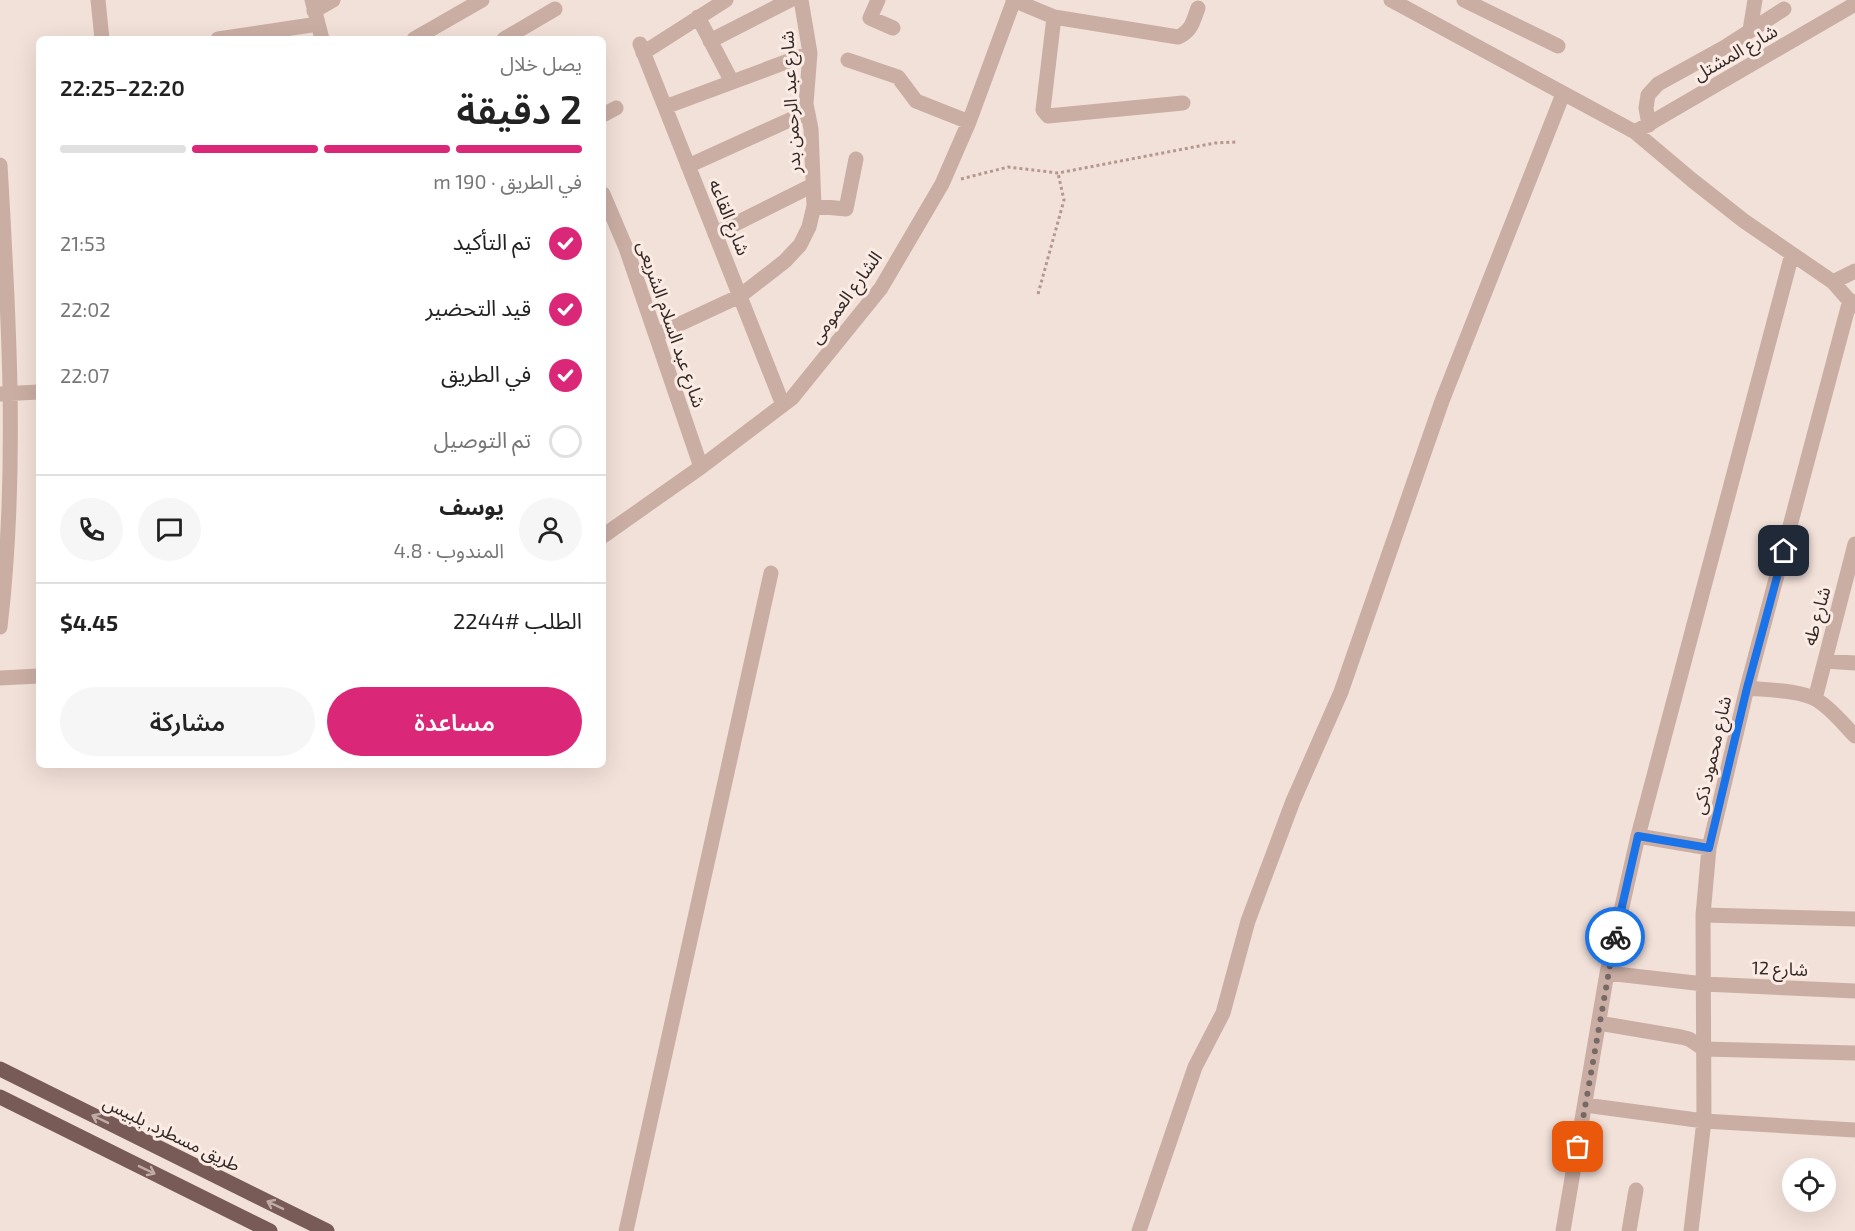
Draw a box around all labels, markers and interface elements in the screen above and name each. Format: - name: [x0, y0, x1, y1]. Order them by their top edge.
- street label: شارع المشتل: [1689, 19, 1783, 88]
- street label: شارع عبد الرحمن بدر: [775, 30, 809, 175]
- text: يصل خلال: [500, 51, 582, 75]
- text: 22:20–22:25: [60, 74, 185, 100]
- text: 2 دقيقة: [456, 85, 582, 132]
- text: في الطريق · 190 m: [433, 169, 582, 193]
- street label: شارع القاعه: [701, 176, 755, 260]
- icon: check: [549, 227, 582, 260]
- text: تم التأكيد: [453, 228, 531, 254]
- text: 21:53: [60, 231, 106, 255]
- street label: شارع عبد السلام الشريعى: [629, 238, 711, 411]
- street label: الشارع العمومى: [804, 246, 889, 350]
- icon: check: [549, 293, 582, 326]
- text: قيد التحضير: [425, 294, 531, 320]
- text: 22:02: [60, 297, 111, 321]
- icon: check: [549, 359, 582, 392]
- text: في الطريق: [441, 360, 531, 386]
- text: 22:07: [60, 363, 110, 387]
- text: تم التوصيل: [433, 426, 531, 452]
- text: يوسف: [439, 493, 504, 519]
- button: phone: [60, 498, 123, 561]
- button: chat: [138, 498, 201, 561]
- button: person: [519, 498, 582, 561]
- pin: [1758, 525, 1809, 576]
- icon: home: [1767, 534, 1800, 567]
- text: المندوب · 4.8: [394, 538, 504, 562]
- street label: شارع طه: [1798, 584, 1838, 649]
- text: الطلب #2244: [453, 607, 582, 633]
- text: $4.45: [60, 609, 118, 635]
- button: مشاركة: [60, 687, 315, 756]
- button: مساعدة: [327, 687, 582, 756]
- street label: شارع محمود ذكى: [1687, 694, 1739, 817]
- courier: [1585, 907, 1645, 967]
- icon: bike: [1599, 921, 1632, 954]
- street label: شارع 12: [1751, 956, 1809, 984]
- street label: طريق مسطرد, بلبيس: [100, 1090, 244, 1177]
- one-way arrow: [91, 1112, 109, 1124]
- pin: [1552, 1121, 1603, 1172]
- icon: bag: [1561, 1130, 1594, 1163]
- map controls: [1782, 1158, 1836, 1212]
- button: locate: [1782, 1158, 1836, 1212]
- one-way arrow: [137, 1164, 155, 1176]
- one-way arrow: [266, 1199, 284, 1211]

